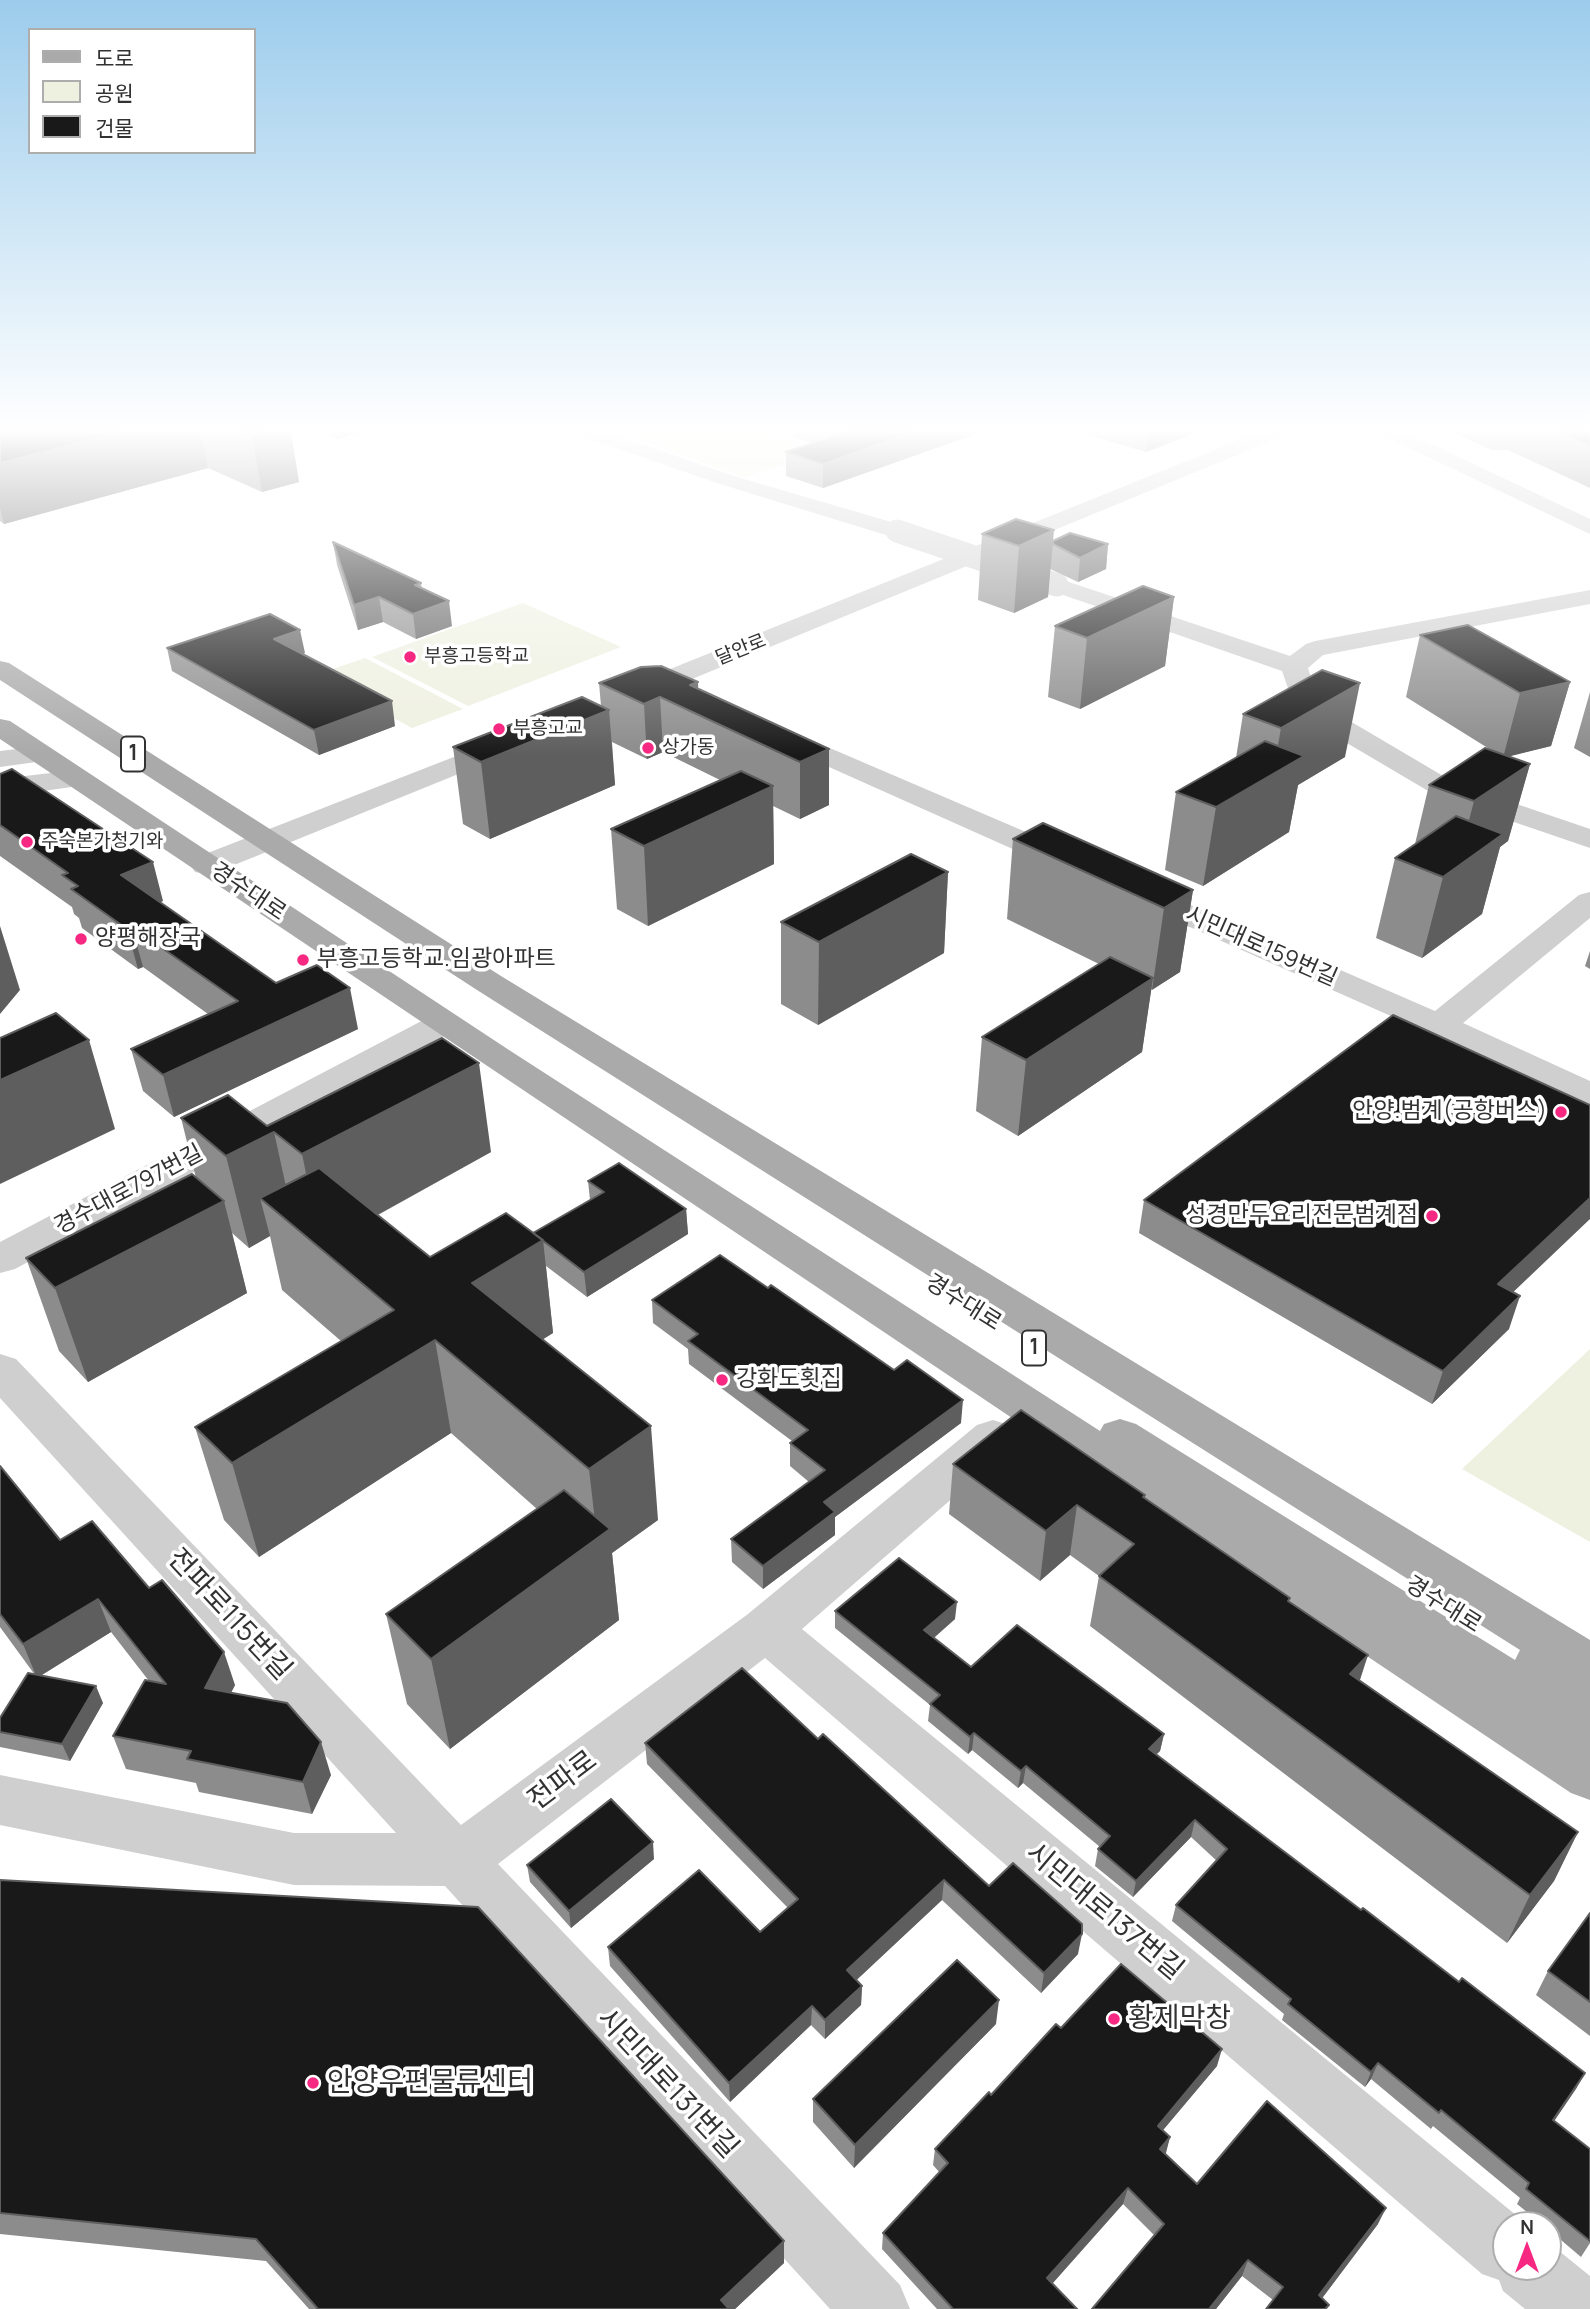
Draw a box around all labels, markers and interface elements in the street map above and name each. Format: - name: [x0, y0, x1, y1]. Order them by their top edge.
- legend: [28, 28, 256, 154]
- text: 도로: [95, 44, 134, 72]
- text: 공원: [95, 79, 134, 107]
- text: 건물: [95, 114, 134, 142]
- street label: 달안로: [712, 630, 770, 670]
- place label: 부흥고등학교: [424, 646, 529, 668]
- marker: 부흥고등학교: [402, 649, 418, 665]
- place label: 부흥고교: [513, 718, 583, 740]
- marker: 부흥고교: [491, 721, 507, 737]
- road number: 1: [121, 736, 145, 772]
- place label: 상가동: [662, 737, 714, 759]
- marker: 상가동: [640, 740, 656, 756]
- place label: 주숙본가청기와: [41, 831, 163, 853]
- marker: 주숙본가청기와: [19, 834, 35, 850]
- street label: 경수대로: [205, 857, 291, 927]
- street label: 시민대로159번길: [1181, 901, 1341, 993]
- place label: 양평해장국: [95, 925, 201, 953]
- marker: 양평해장국: [73, 931, 89, 947]
- place label: 부흥고등학교.임광아파트: [317, 946, 556, 974]
- marker: 부흥고등학교.임광아파트: [295, 952, 311, 968]
- place label: 안양.범계(공항버스): [1352, 1098, 1547, 1126]
- marker: 안양.범계(공항버스): [1553, 1104, 1569, 1120]
- street label: 경수대로797번길: [50, 1139, 208, 1241]
- place label: 성경만두요리전문범계점: [1185, 1202, 1418, 1230]
- marker: 성경만두요리전문범계점: [1424, 1208, 1440, 1224]
- street label: 경수대로: [920, 1269, 1006, 1337]
- road number: 1: [1022, 1330, 1046, 1366]
- place label: 강화도횟집: [736, 1366, 842, 1394]
- marker: 강화도횟집: [714, 1372, 730, 1388]
- street label: 전파로115번길: [160, 1543, 298, 1687]
- street label: 경수대로: [1400, 1571, 1486, 1639]
- street label: 전파로: [522, 1744, 604, 1818]
- street label: 시민대로137번길: [1019, 1836, 1189, 1988]
- street label: 시민대로131번길: [589, 2002, 745, 2166]
- place label: 황제막창: [1128, 2002, 1231, 2036]
- marker: 황제막창: [1106, 2011, 1122, 2027]
- place label: 안양우편물류센터: [327, 2066, 533, 2100]
- marker: 안양우편물류센터: [305, 2075, 321, 2091]
- north arrow: [1492, 2211, 1562, 2281]
- text: N: [1520, 2214, 1534, 2240]

